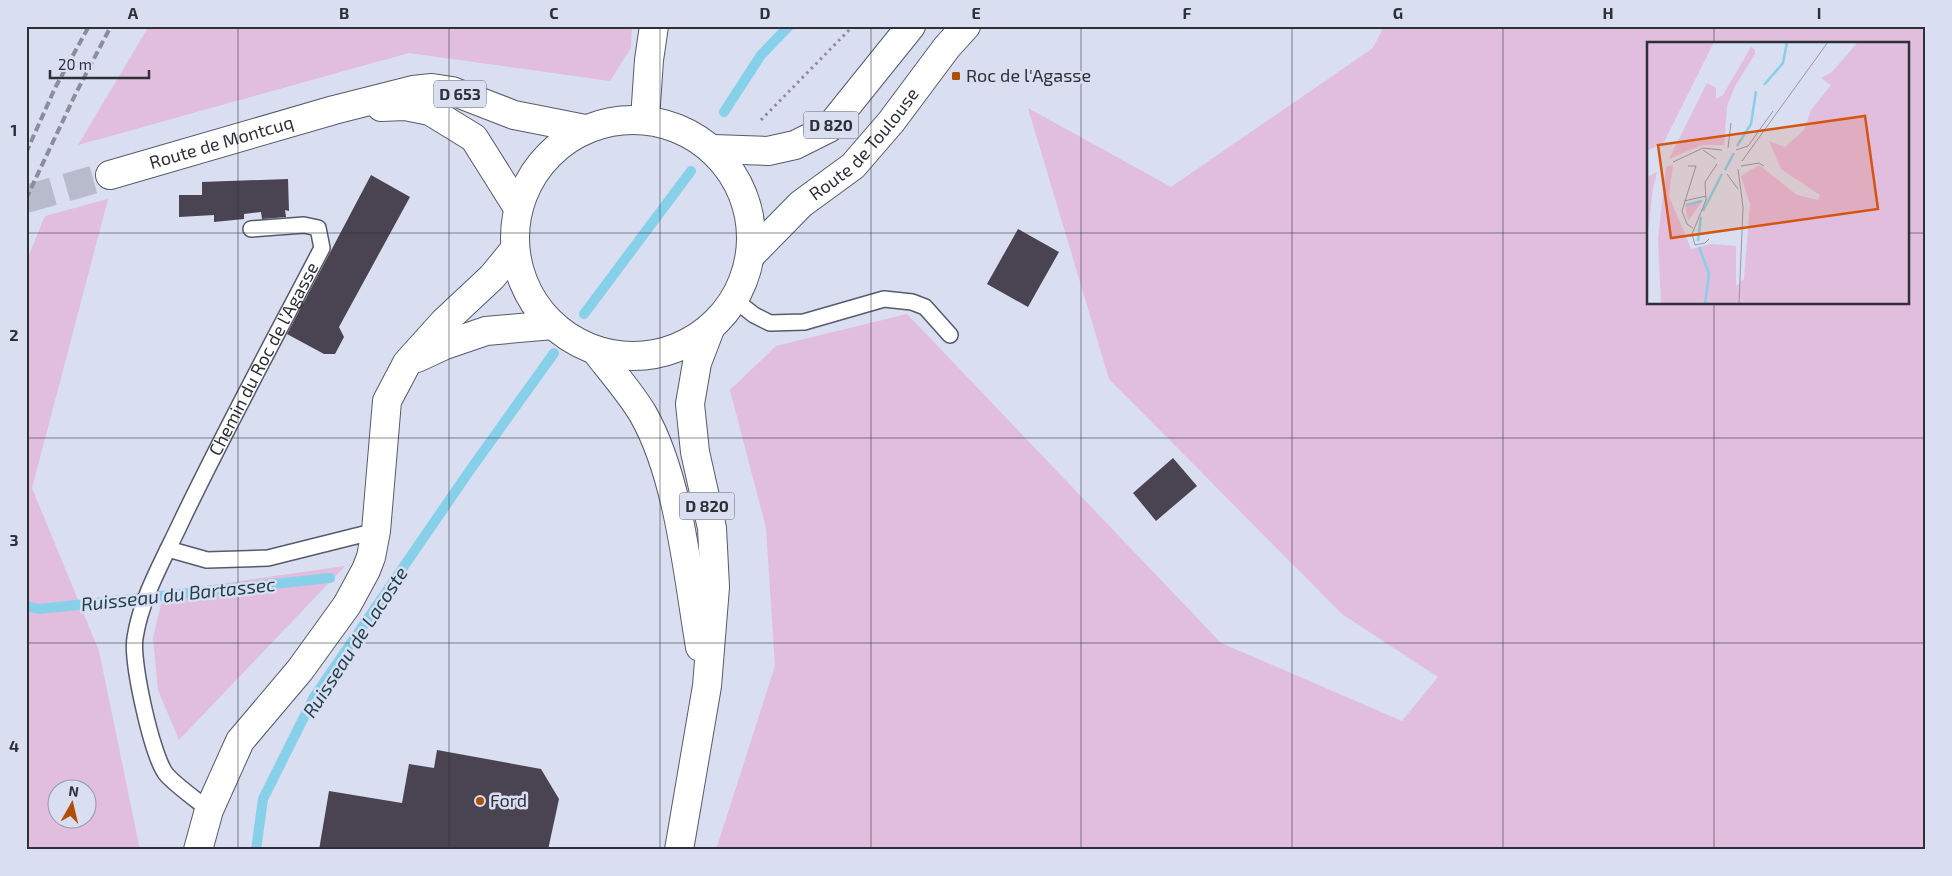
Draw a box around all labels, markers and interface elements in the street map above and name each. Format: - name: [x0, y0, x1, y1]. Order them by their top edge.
- text: A: [128, 3, 139, 22]
- text: B: [339, 3, 349, 22]
- text: C: [549, 3, 559, 22]
- text: D: [760, 3, 771, 22]
- text: E: [971, 3, 981, 22]
- text: F: [1183, 3, 1192, 22]
- text: G: [1393, 3, 1403, 22]
- text: H: [1602, 3, 1614, 22]
- text: I: [1817, 3, 1821, 22]
- inset map: [1647, 42, 1910, 305]
- scale bar: [50, 48, 149, 80]
- text: 20 m: [58, 55, 92, 73]
- place label: Roc de l'Agasse: [966, 64, 1091, 86]
- marker: Roc de l'Agasse: [950, 70, 962, 82]
- road number: D 653: [434, 80, 486, 108]
- street label: Route de Toulouse: [804, 83, 923, 204]
- street label: Route de Montcuq: [147, 110, 296, 173]
- road number: D 820: [804, 112, 858, 138]
- text: 1: [11, 120, 17, 139]
- street label: Chemin du Roc de l’Agasse: [204, 258, 323, 459]
- text: 2: [9, 325, 19, 344]
- road number: D 820: [680, 492, 734, 520]
- text: 3: [9, 530, 19, 549]
- water label: Ruisseau de Lacoste: [297, 562, 412, 721]
- water label: Ruisseau du Bartassec: [80, 572, 276, 615]
- text: 4: [9, 736, 19, 755]
- north arrow: [48, 778, 98, 828]
- text: N: [68, 782, 80, 800]
- place label: Ford: [490, 789, 527, 811]
- marker: Ford: [474, 795, 486, 807]

